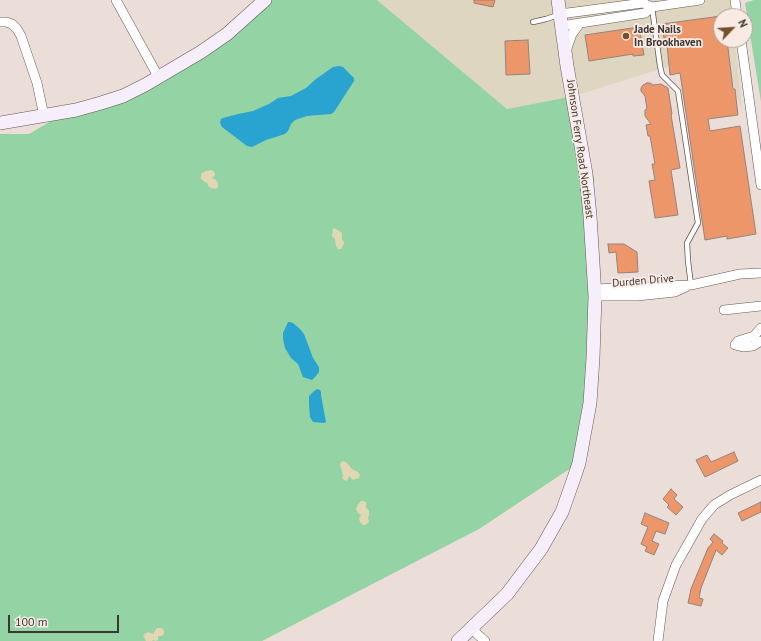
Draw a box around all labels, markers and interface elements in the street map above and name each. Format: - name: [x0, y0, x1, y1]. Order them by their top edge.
- north arrow: [713, 8, 753, 48]
- text: N: [735, 17, 751, 30]
- place label: Jade Nails In Brookhaven: [634, 23, 702, 49]
- marker: Jade Nails In Brookhaven: [621, 31, 631, 41]
- street label: Johnson Ferry Road Northeast: [564, 79, 596, 219]
- street label: Durden Drive: [612, 272, 674, 290]
- scale bar: [10, 607, 121, 633]
- text: 100 m: [15, 614, 48, 629]

